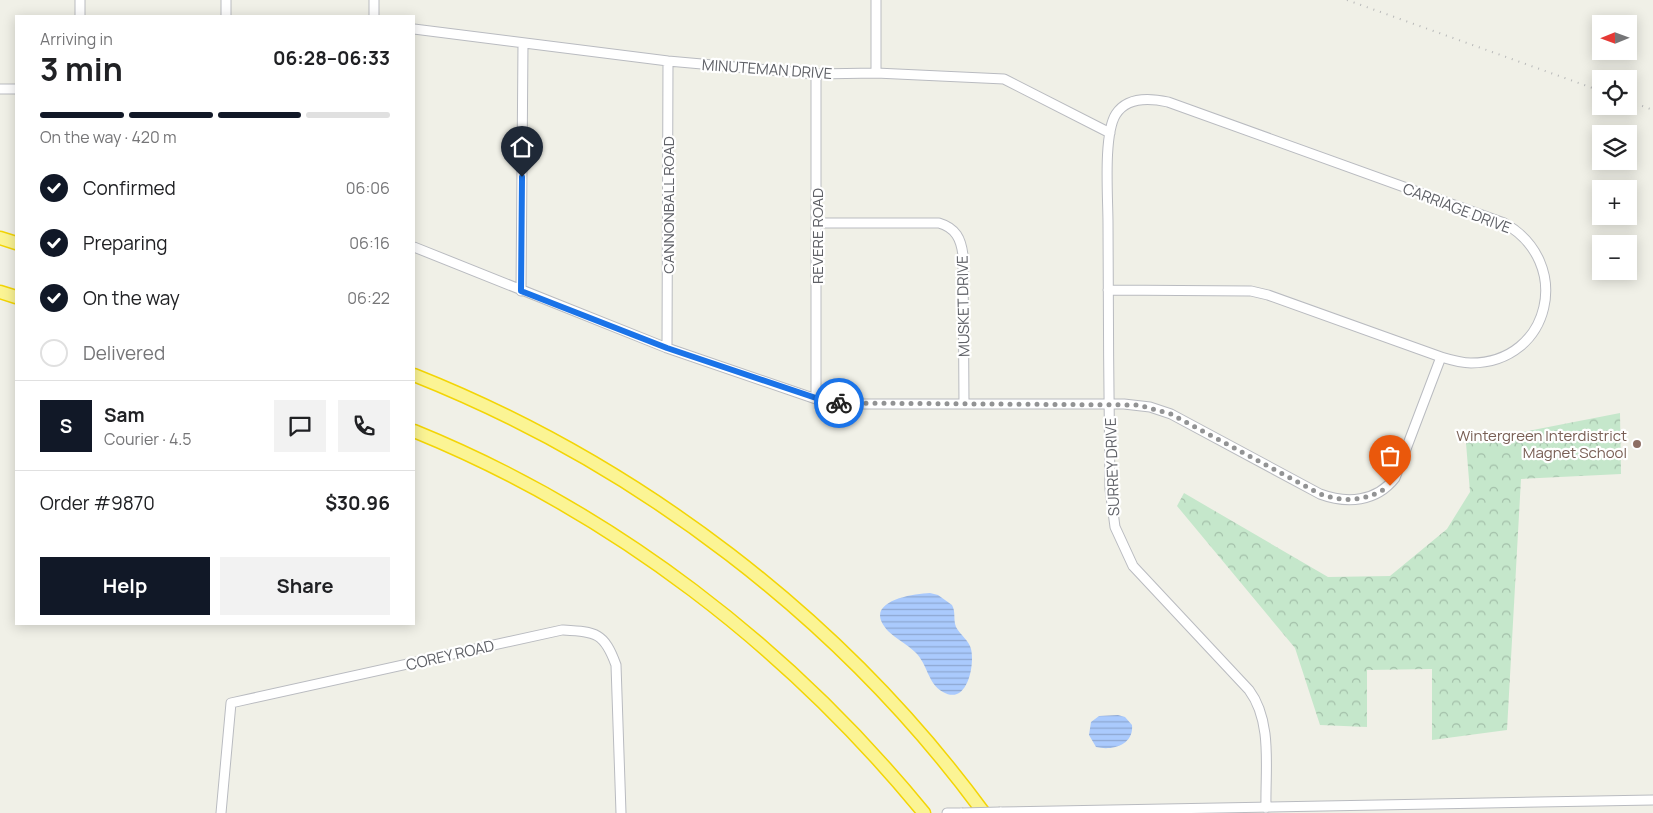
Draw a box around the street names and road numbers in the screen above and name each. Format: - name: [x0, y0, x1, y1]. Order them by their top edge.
- street label: MINUTEMAN DRIVE: [701, 54, 833, 84]
- street label: CANNONBALL ROAD: [658, 136, 679, 274]
- street label: CARRIAGE DRIVE: [1400, 178, 1514, 238]
- street label: REVERE ROAD: [807, 188, 828, 284]
- street label: MUSKET DRIVE: [952, 255, 974, 357]
- street label: SURREY DRIVE: [1100, 417, 1124, 517]
- street label: COREY ROAD: [404, 635, 496, 675]

